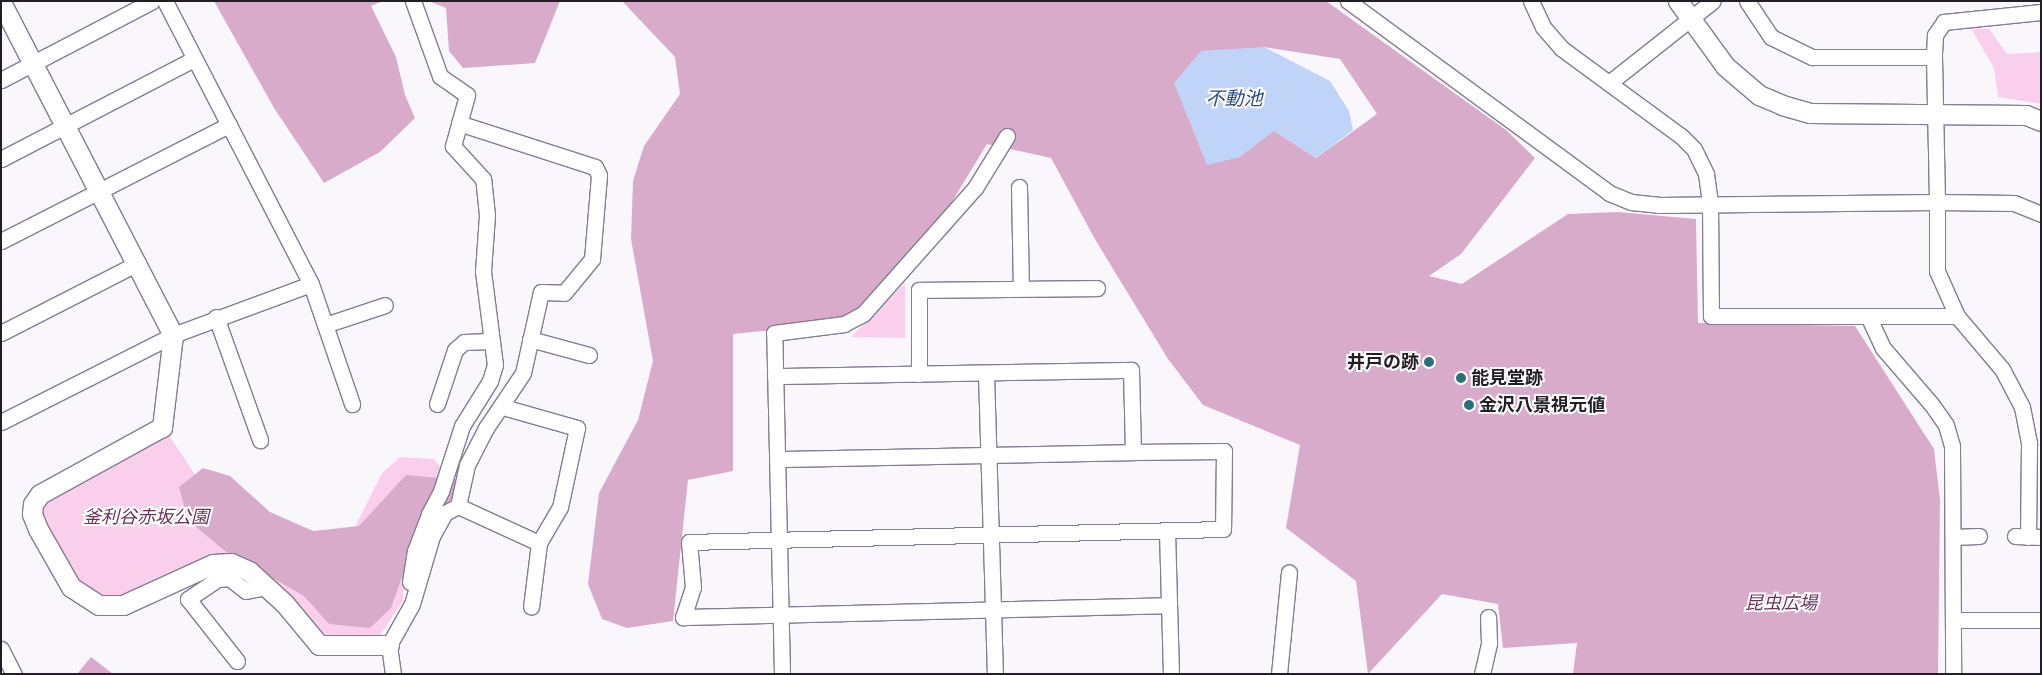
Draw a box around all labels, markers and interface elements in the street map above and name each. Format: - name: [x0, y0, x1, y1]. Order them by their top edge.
- water label: 不動池: [1206, 88, 1262, 110]
- place label: 井戸の跡: [1347, 351, 1419, 373]
- marker: 井戸の跡: [1423, 356, 1435, 368]
- place label: 能見堂跡: [1471, 367, 1543, 389]
- marker: 能見堂跡: [1455, 372, 1467, 384]
- place label: 金沢八景視元値: [1479, 394, 1605, 416]
- marker: 金沢八景視元値: [1463, 399, 1475, 411]
- park label: 釜利谷赤坂公園: [83, 506, 209, 528]
- park label: 昆虫広場: [1745, 592, 1817, 614]

